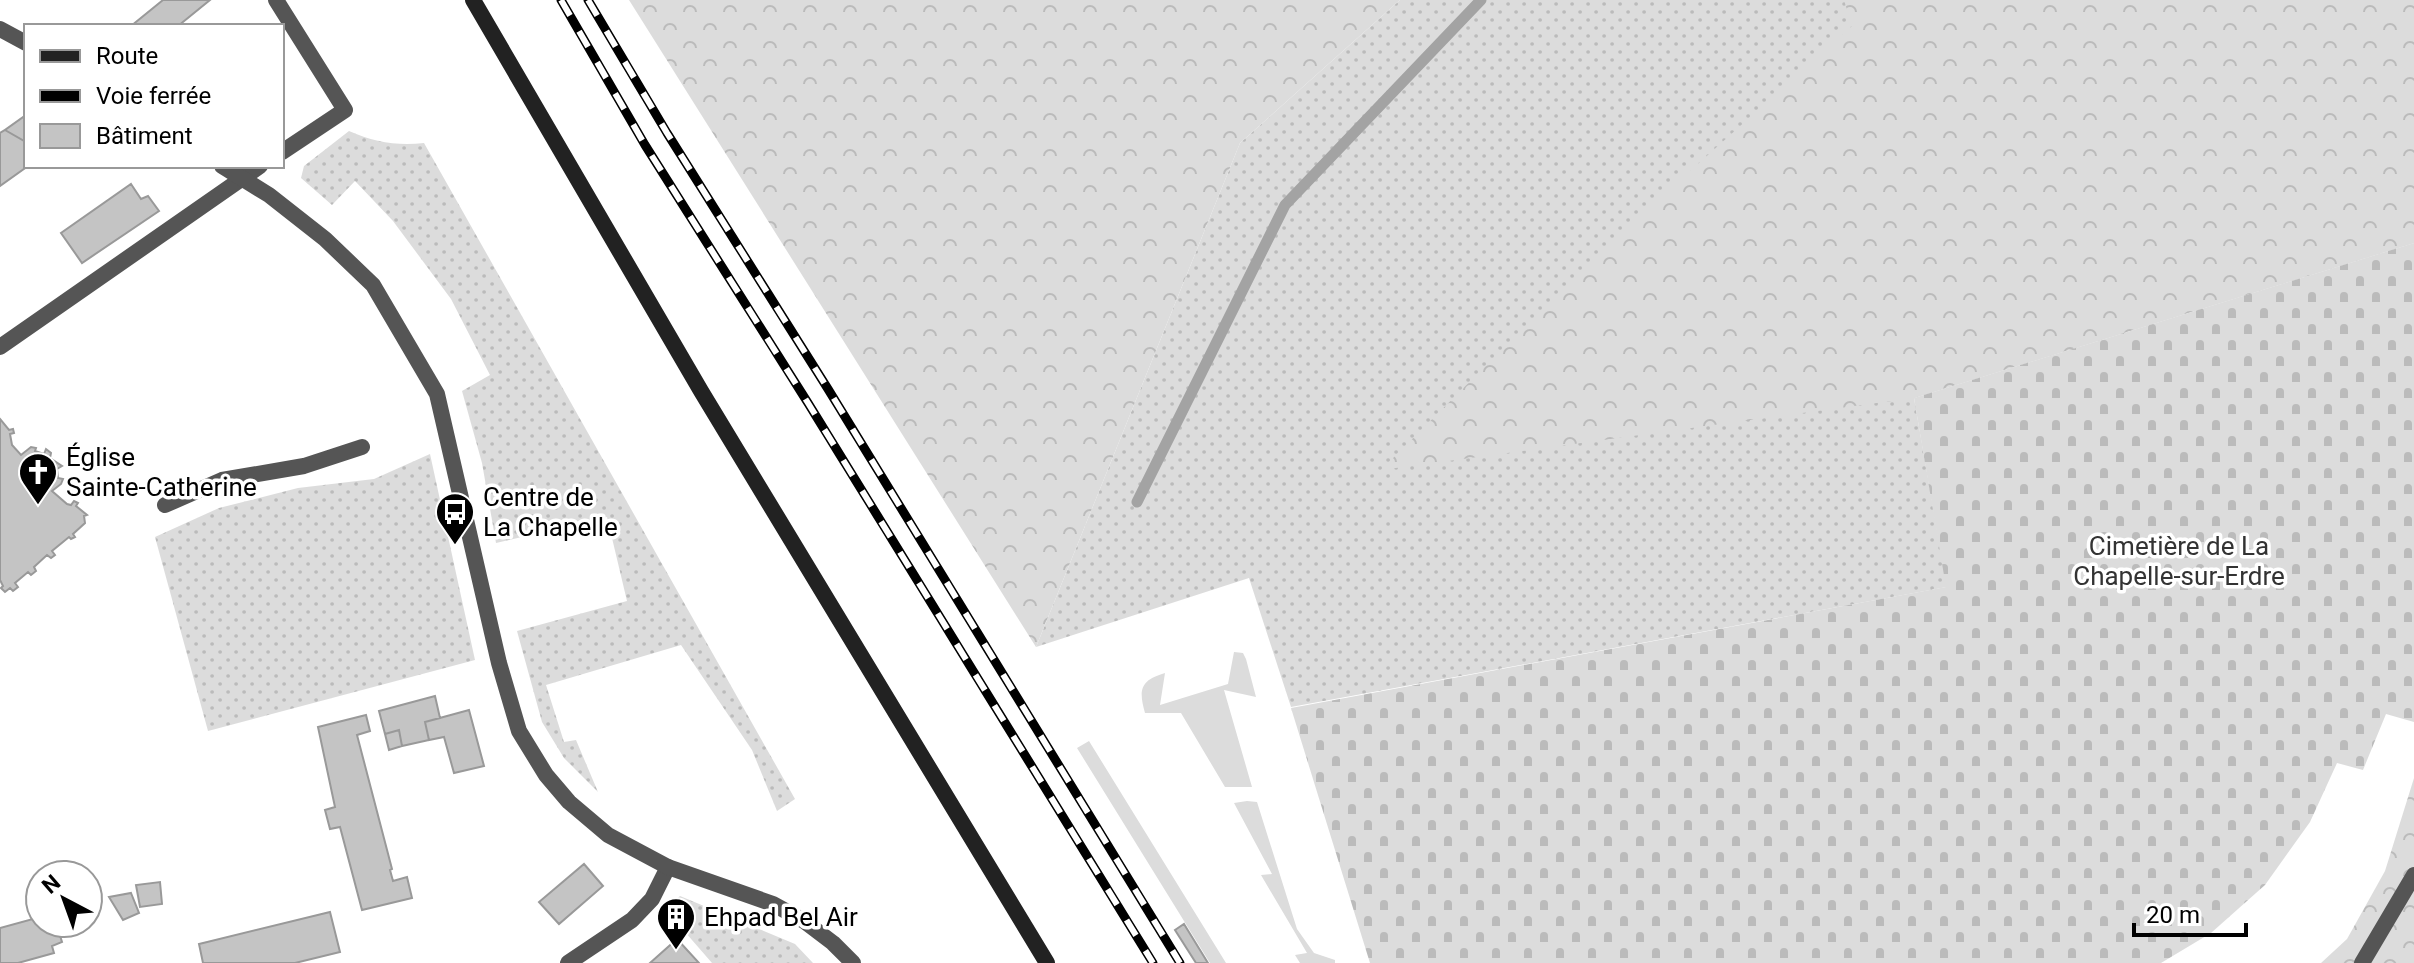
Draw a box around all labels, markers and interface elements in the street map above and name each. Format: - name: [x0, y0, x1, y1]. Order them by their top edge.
- legend: [24, 24, 284, 168]
- text: Route: [96, 42, 158, 70]
- text: Voie ferrée: [96, 82, 211, 110]
- text: Bâtiment: [96, 122, 193, 150]
- place label: Église Sainte-Catherine: [66, 442, 257, 502]
- church icon: Église Sainte-Catherine: [17, 451, 59, 506]
- place label: Centre de La Chapelle: [483, 482, 618, 542]
- bus stop icon: Centre de La Chapelle: [434, 491, 476, 546]
- park label: Cimetière de La Chapelle-sur-Erdre: [2073, 531, 2285, 591]
- north arrow: [24, 859, 104, 939]
- text: N: [37, 870, 65, 899]
- scale bar: [2134, 887, 2246, 937]
- building icon: Ehpad Bel Air: [655, 896, 697, 951]
- text: 20 m: [2146, 901, 2200, 929]
- place label: Ehpad Bel Air: [704, 902, 858, 932]

